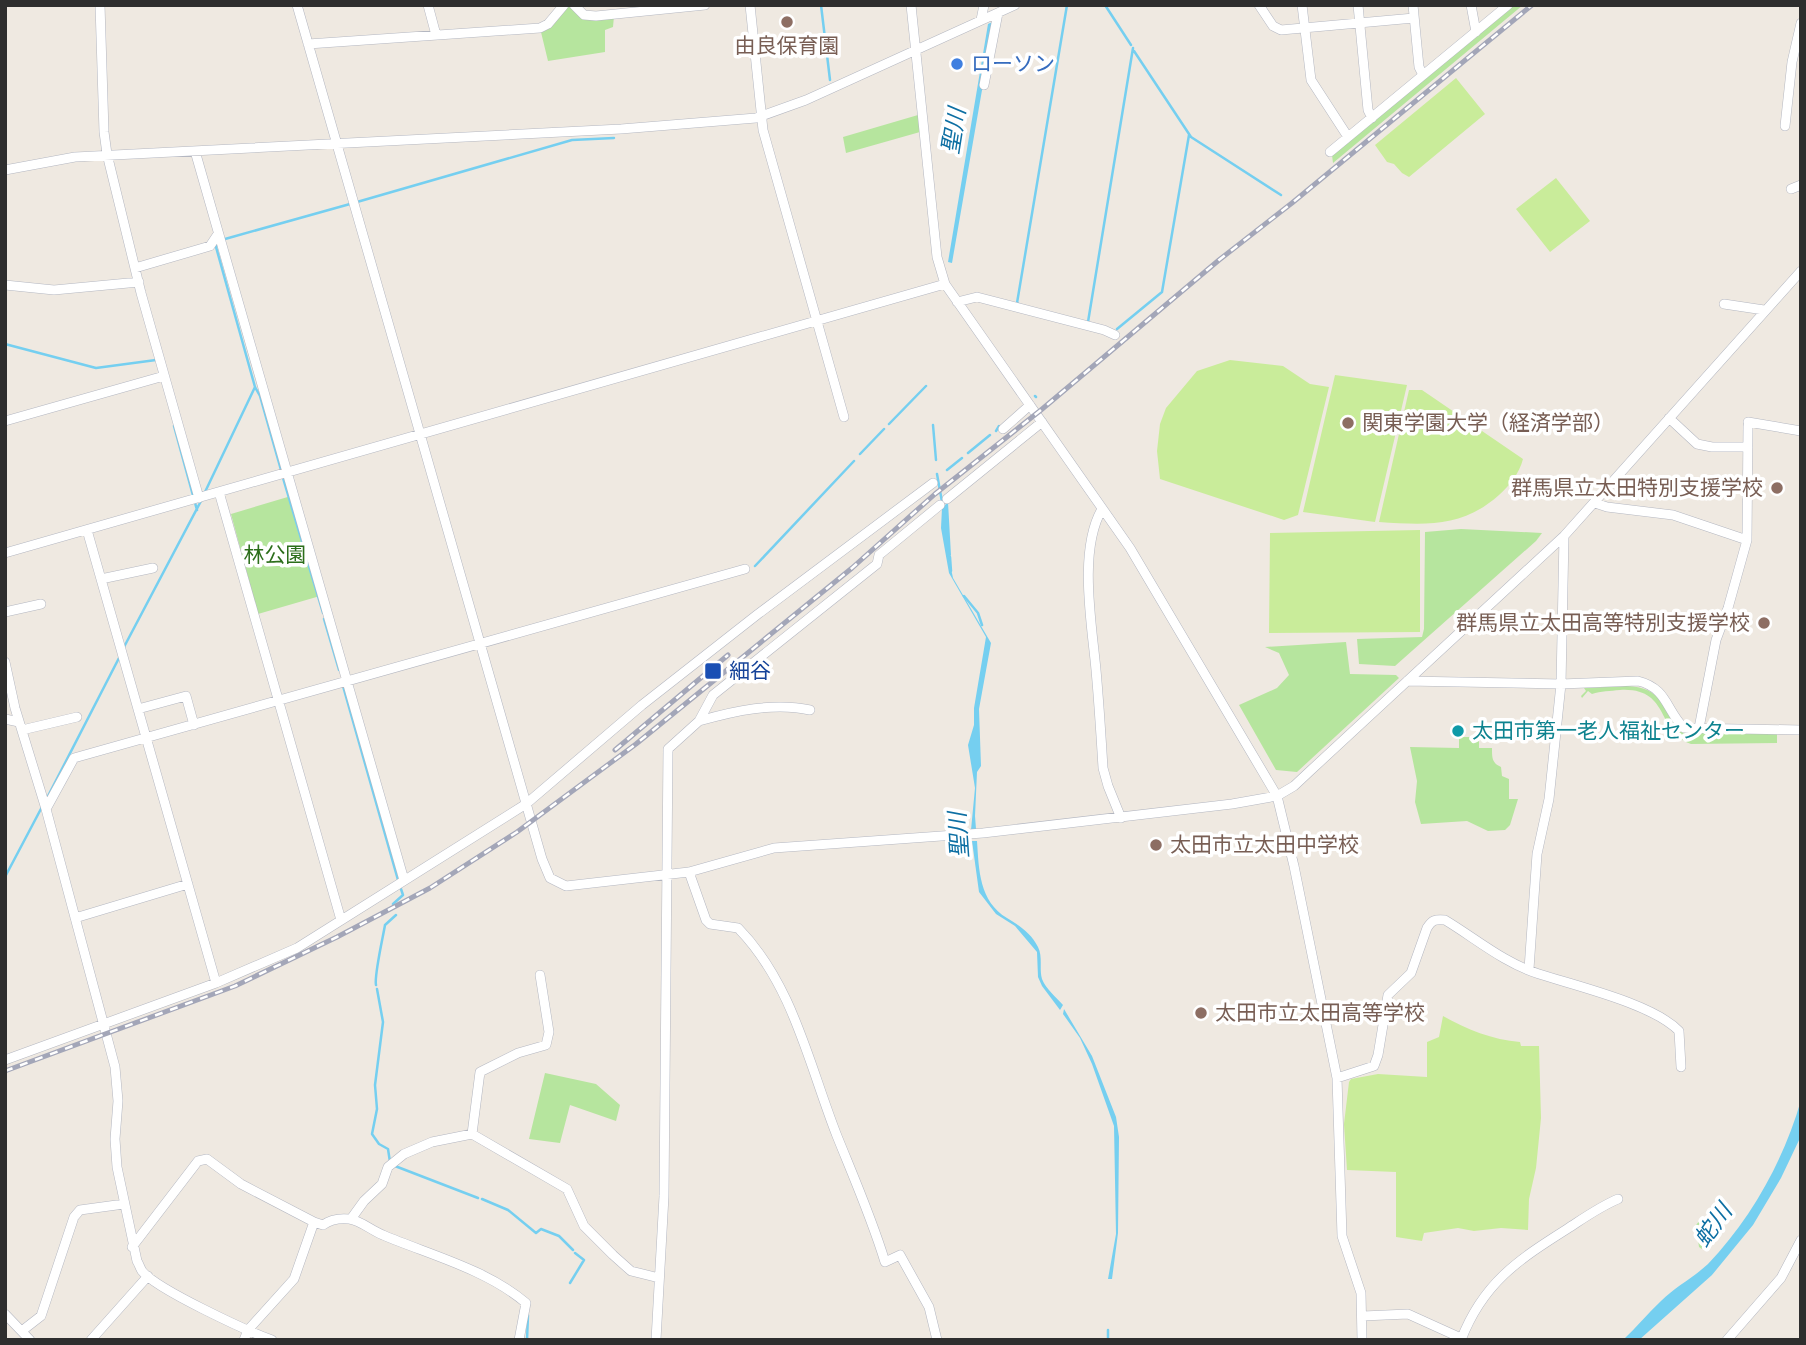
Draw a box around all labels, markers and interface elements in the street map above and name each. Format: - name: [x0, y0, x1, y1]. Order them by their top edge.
- marker: 由良保育園: [779, 14, 795, 30]
- place label: 由良保育園: [735, 35, 840, 57]
- place label: ローソン: [971, 54, 1055, 75]
- marker: ローソン: [949, 56, 965, 72]
- water label: 聖川: [939, 103, 970, 156]
- place label: 関東学園大学（経済学部）: [1362, 412, 1614, 434]
- marker: 関東学園大学（経済学部）: [1340, 415, 1356, 431]
- place label: 群馬県立太田特別支援学校: [1511, 477, 1763, 499]
- marker: 群馬県立太田特別支援学校: [1769, 480, 1785, 496]
- park label: 林公園: [244, 544, 307, 566]
- place label: 群馬県立太田高等特別支援学校: [1456, 612, 1750, 634]
- marker: 群馬県立太田高等特別支援学校: [1756, 615, 1772, 631]
- place label: 細谷: [729, 660, 771, 682]
- marker: 細谷: [703, 661, 723, 681]
- place label: 太田市第一老人福祉センター: [1472, 720, 1745, 742]
- marker: 太田市第一老人福祉センター: [1450, 723, 1466, 739]
- water label: 聖川: [946, 808, 973, 859]
- place label: 太田市立太田中学校: [1170, 834, 1359, 856]
- marker: 太田市立太田中学校: [1148, 837, 1164, 853]
- place label: 太田市立太田高等学校: [1215, 1002, 1425, 1024]
- marker: 太田市立太田高等学校: [1193, 1005, 1209, 1021]
- water label: 蛇川: [1690, 1197, 1739, 1251]

